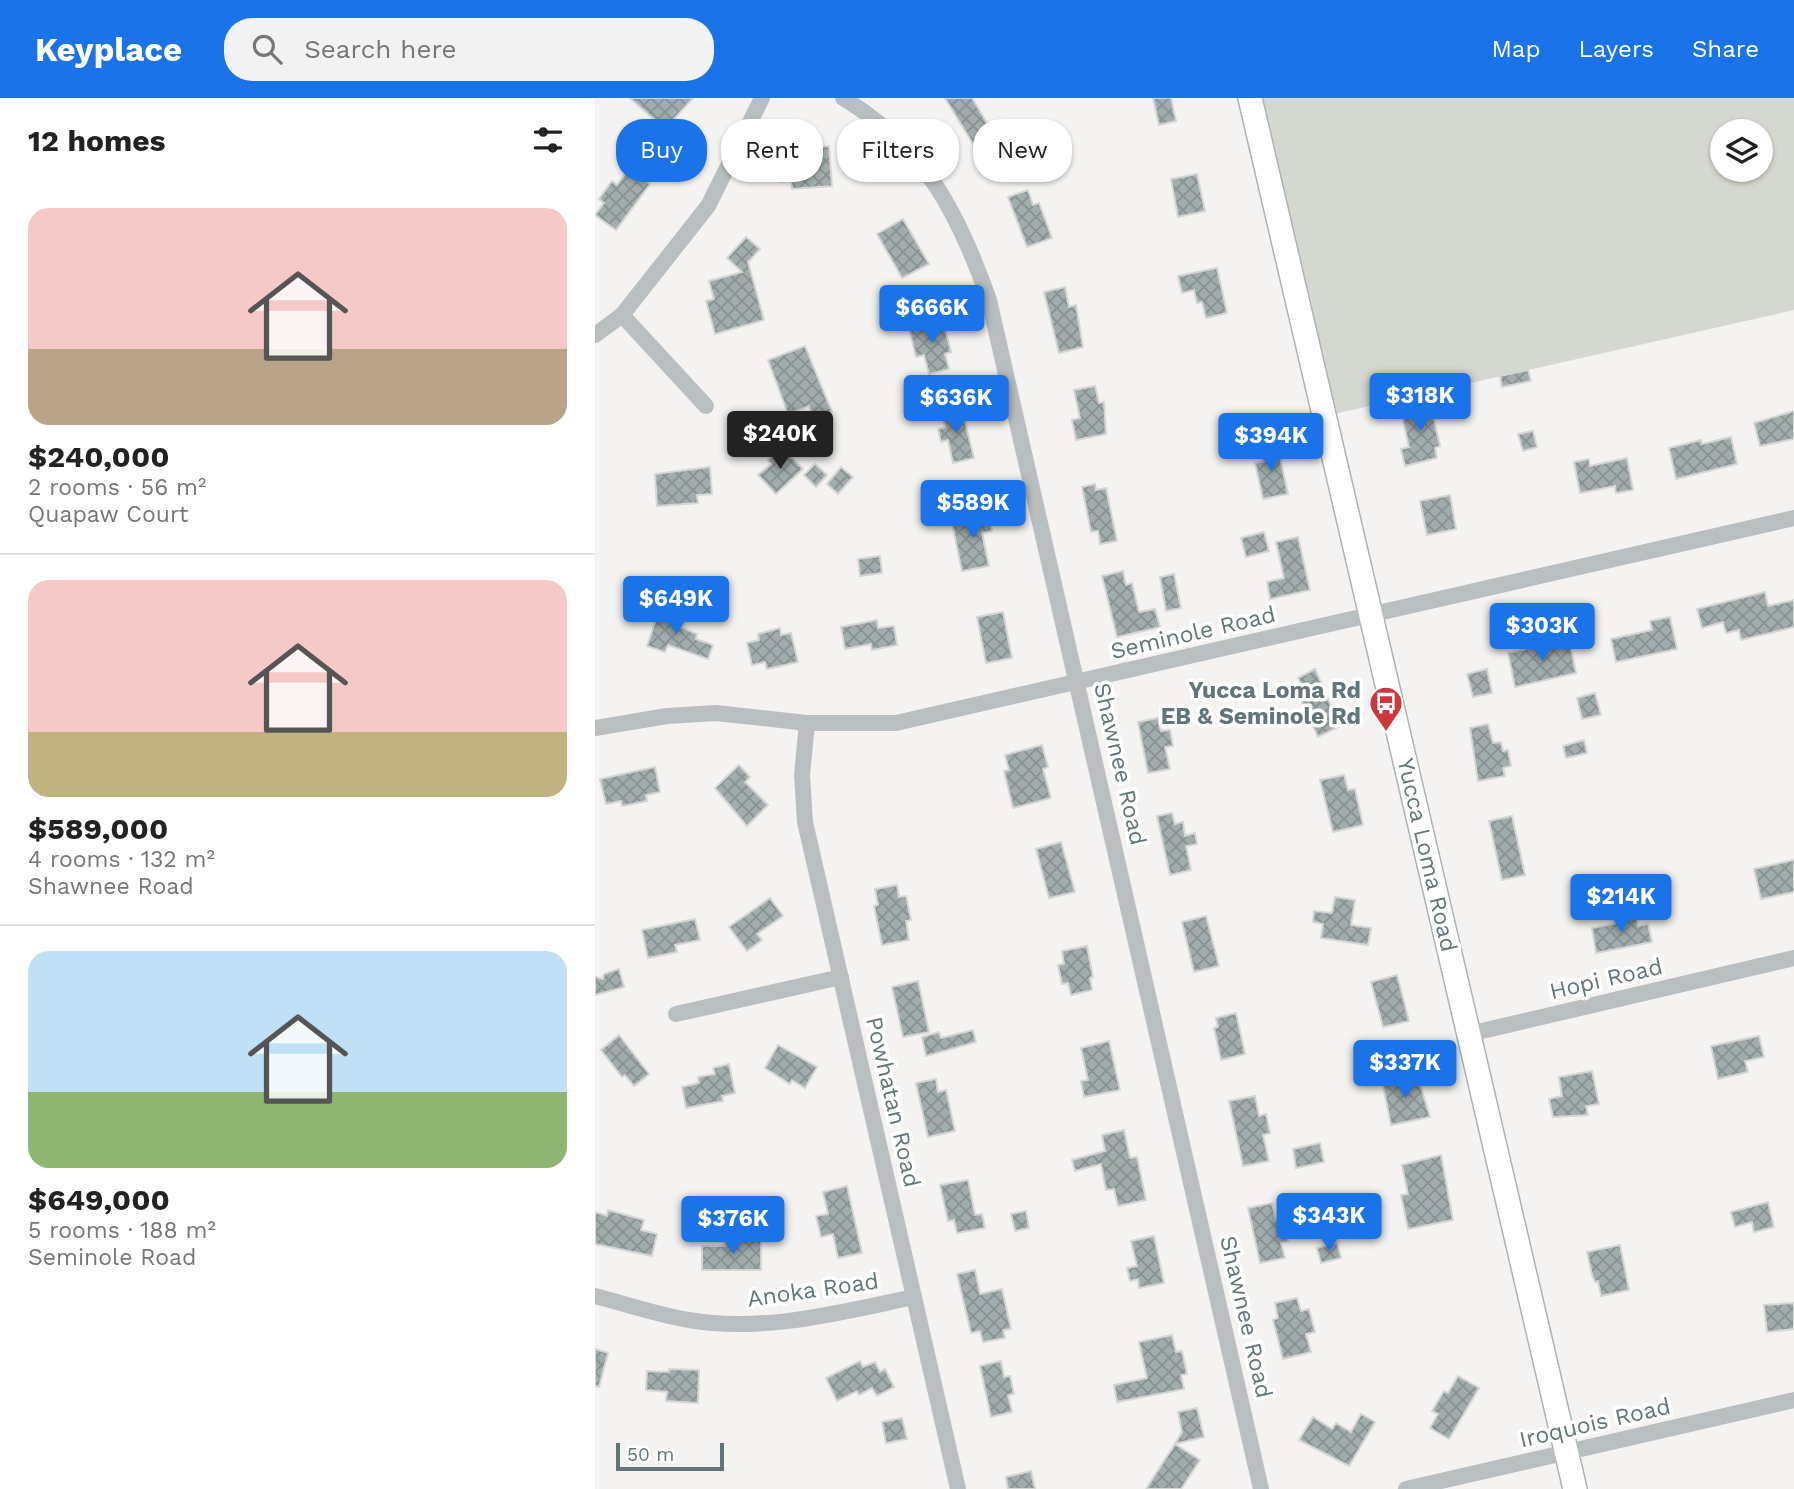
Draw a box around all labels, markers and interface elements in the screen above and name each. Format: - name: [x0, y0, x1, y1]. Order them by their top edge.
- search box: [224, 18, 714, 81]
- text: Keyplace: [35, 30, 182, 69]
- icon: search: [248, 30, 286, 68]
- text: Search here: [304, 34, 457, 64]
- text: Map: [1492, 35, 1540, 63]
- text: Layers: [1578, 35, 1654, 63]
- text: Share: [1692, 35, 1759, 63]
- chip: Buy: [616, 119, 707, 182]
- chip: Rent: [721, 119, 823, 182]
- chip: Filters: [837, 119, 959, 182]
- chip: New: [973, 119, 1072, 182]
- map controls: [1710, 119, 1773, 182]
- button: layers: [1710, 119, 1773, 182]
- icon: filters: [529, 121, 567, 159]
- text: 12 homes: [28, 123, 166, 158]
- icon: home: [235, 253, 361, 379]
- pin: $666K: [883, 286, 981, 345]
- text: $666K: [895, 294, 969, 321]
- pin: $318K: [1371, 374, 1469, 433]
- pin: $636K: [907, 376, 1005, 435]
- text: $318K: [1386, 382, 1454, 409]
- text: $636K: [920, 384, 992, 411]
- pin: $240K: [731, 412, 829, 471]
- pin: $394K: [1222, 414, 1320, 473]
- text: $240K: [743, 420, 817, 447]
- text: $394K: [1234, 422, 1308, 449]
- text: $240,000: [28, 439, 170, 474]
- text: 2 rooms · 56 m²: [28, 474, 206, 501]
- pin: $589K: [924, 480, 1022, 540]
- text: $589K: [937, 489, 1009, 516]
- text: Quapaw Court: [28, 501, 188, 528]
- pin: $649K: [627, 576, 725, 636]
- text: $649K: [639, 585, 713, 612]
- street label: Seminole Road: [1108, 601, 1278, 665]
- pin: $303K: [1493, 603, 1591, 663]
- text: $303K: [1506, 612, 1578, 639]
- icon: home: [235, 625, 361, 751]
- place label: Yucca Loma Rd EB & Seminole Rd: [1161, 677, 1361, 730]
- street label: Shawnee Road: [1088, 680, 1152, 848]
- bus stop icon: Yucca Loma Rd EB & Seminole Rd: [1367, 684, 1405, 733]
- street label: Yucca Loma Road: [1392, 756, 1462, 954]
- text: $589,000: [28, 811, 168, 846]
- text: 4 rooms · 132 m²: [28, 846, 215, 873]
- text: Shawnee Road: [28, 873, 194, 900]
- pin: $214K: [1572, 874, 1670, 934]
- text: $214K: [1586, 883, 1656, 910]
- street label: Hopi Road: [1547, 953, 1665, 1005]
- icon: home: [235, 996, 361, 1122]
- street label: Powhatan Road: [860, 1014, 926, 1190]
- pin: $337K: [1356, 1040, 1454, 1100]
- text: $337K: [1369, 1049, 1441, 1076]
- text: $649,000: [28, 1182, 170, 1217]
- pin: $343K: [1280, 1194, 1378, 1253]
- pin: $376K: [684, 1196, 782, 1256]
- text: $343K: [1293, 1202, 1365, 1229]
- text: $376K: [697, 1205, 769, 1232]
- text: 5 rooms · 188 m²: [28, 1217, 216, 1244]
- street label: Shawnee Road: [1214, 1233, 1278, 1401]
- text: Seminole Road: [28, 1244, 196, 1271]
- street label: Anoka Road: [746, 1267, 880, 1313]
- street label: Iroquois Road: [1517, 1393, 1673, 1453]
- scale bar: [616, 1440, 725, 1472]
- text: 50 m: [627, 1443, 674, 1466]

